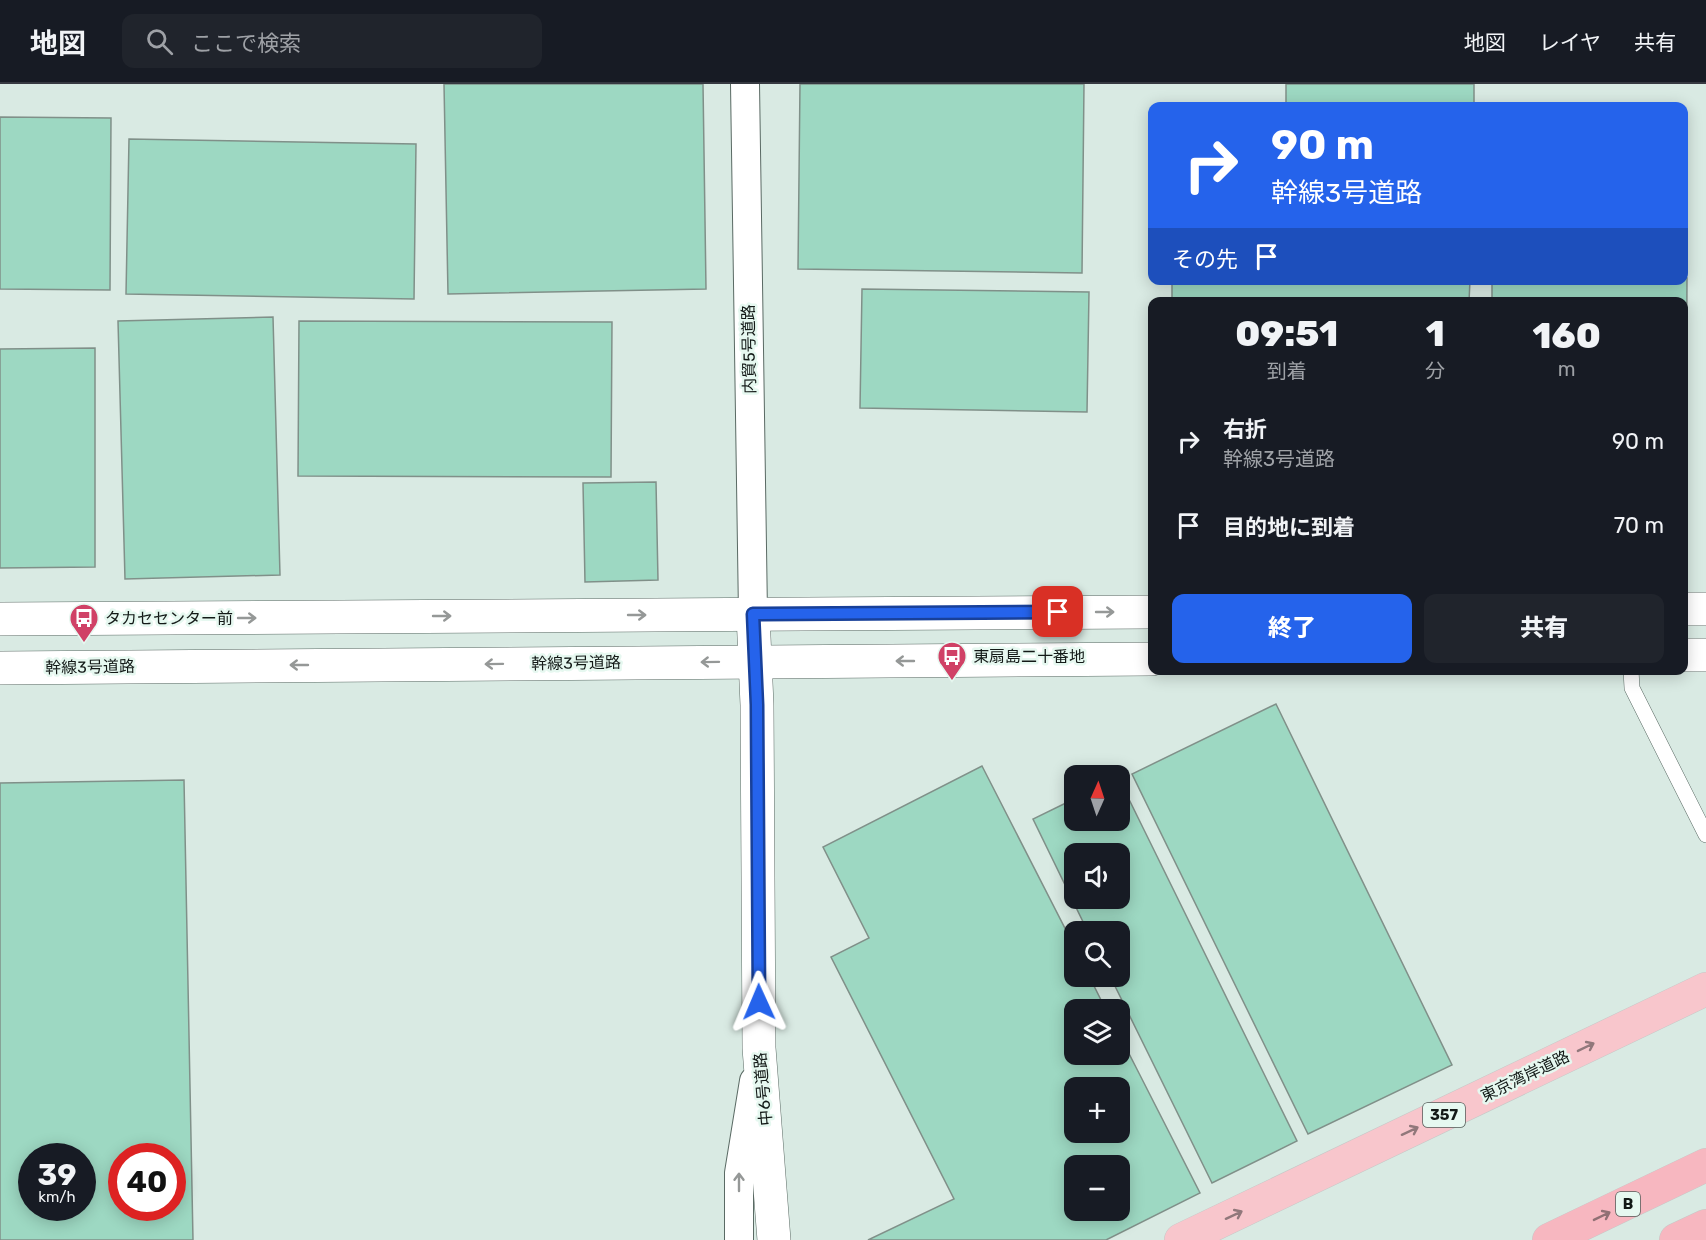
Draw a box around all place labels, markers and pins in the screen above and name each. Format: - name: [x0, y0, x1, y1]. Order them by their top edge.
- pin: [1032, 586, 1083, 637]
- bus stop icon: タカセセンター前: [68, 602, 100, 644]
- place label: タカセセンター前: [105, 609, 233, 628]
- bus stop icon: 東扇島二十番地: [936, 640, 968, 682]
- place label: 東扇島二十番地: [973, 647, 1085, 666]

